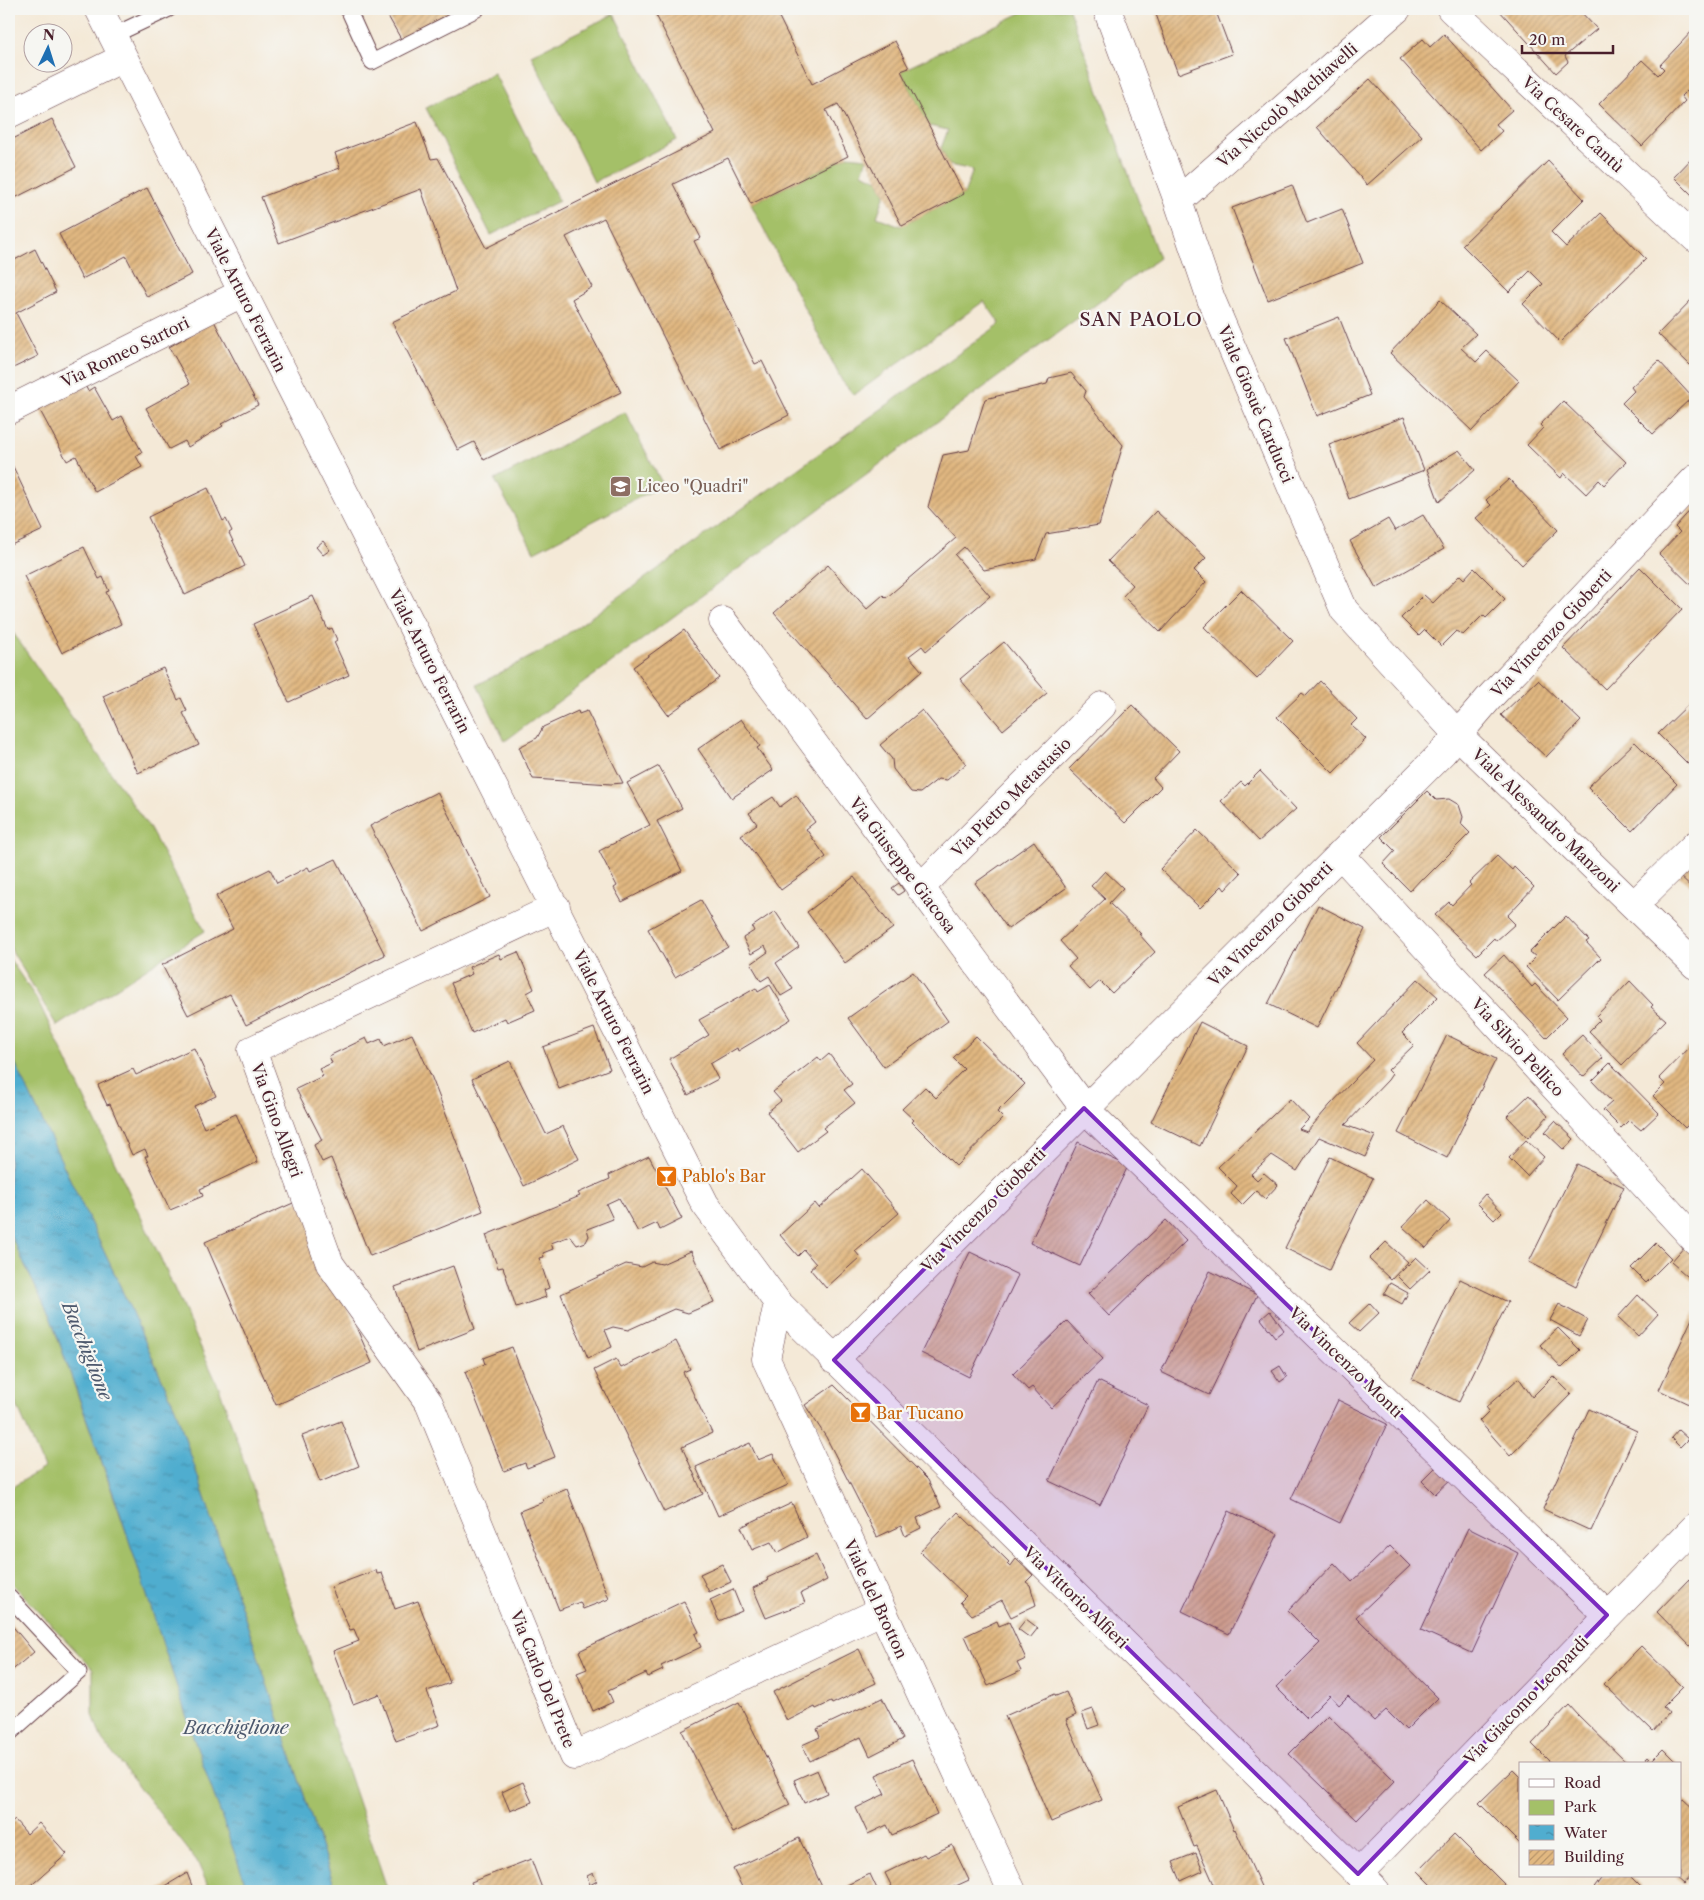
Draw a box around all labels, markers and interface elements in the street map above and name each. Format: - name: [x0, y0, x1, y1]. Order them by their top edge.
- north arrow: [22, 22, 72, 72]
- scale bar: [1522, 22, 1613, 54]
- text: N: [42, 26, 56, 44]
- text: 20 m: [1529, 30, 1565, 49]
- street label: Via Niccolò Machiavelli: [1212, 38, 1361, 172]
- street label: Via Cesare Cantù: [1517, 71, 1628, 176]
- street label: Viale Arturo Ferrarin: [201, 224, 291, 375]
- district label: SAN PAOLO: [1079, 308, 1203, 331]
- street label: Via Romeo Sartori: [57, 312, 192, 392]
- street label: Viale Giosuè Carducci: [1213, 321, 1298, 486]
- school or university icon: Liceo "Quadri": [609, 474, 633, 498]
- place label: Liceo "Quadri": [637, 476, 748, 496]
- street label: Via Vincenzo Gioberti: [1486, 565, 1616, 702]
- street label: Viale Arturo Ferrarin: [385, 585, 475, 736]
- street label: Via Pietro Metastasio: [946, 733, 1075, 862]
- street label: Viale Alessandro Manzoni: [1467, 743, 1624, 896]
- street label: Via Giuseppe Giacosa: [845, 792, 961, 937]
- street label: Via Vincenzo Gioberti: [1203, 857, 1337, 991]
- street label: Viale Arturo Ferrarin: [569, 946, 659, 1097]
- street label: Via Silvio Pellico: [1467, 993, 1569, 1100]
- street label: Via Gino Allegri: [247, 1059, 307, 1180]
- street label: Via Vincenzo Gioberti: [916, 1143, 1050, 1277]
- bar icon: Pablo's Bar: [654, 1164, 678, 1188]
- place label: Pablo's Bar: [682, 1166, 766, 1186]
- water label: Bacchiglione: [56, 1296, 117, 1405]
- street label: Via Vincenzo Monti: [1284, 1302, 1407, 1422]
- bar icon: Bar Tucano: [848, 1401, 872, 1425]
- place label: Bar Tucano: [876, 1403, 964, 1423]
- street label: Viale del Brotton: [839, 1535, 912, 1662]
- street label: Via Vittorio Alfieri: [1019, 1541, 1133, 1652]
- street label: Via Carlo Del Prete: [506, 1606, 580, 1751]
- street label: Via Giacomo Leopardi: [1459, 1631, 1593, 1769]
- water label: Bacchiglione: [182, 1717, 290, 1739]
- legend: [1519, 1762, 1682, 1878]
- text: Road: [1564, 1773, 1601, 1792]
- text: Park: [1564, 1797, 1598, 1816]
- text: Water: [1563, 1823, 1608, 1842]
- text: Building: [1564, 1847, 1624, 1866]

